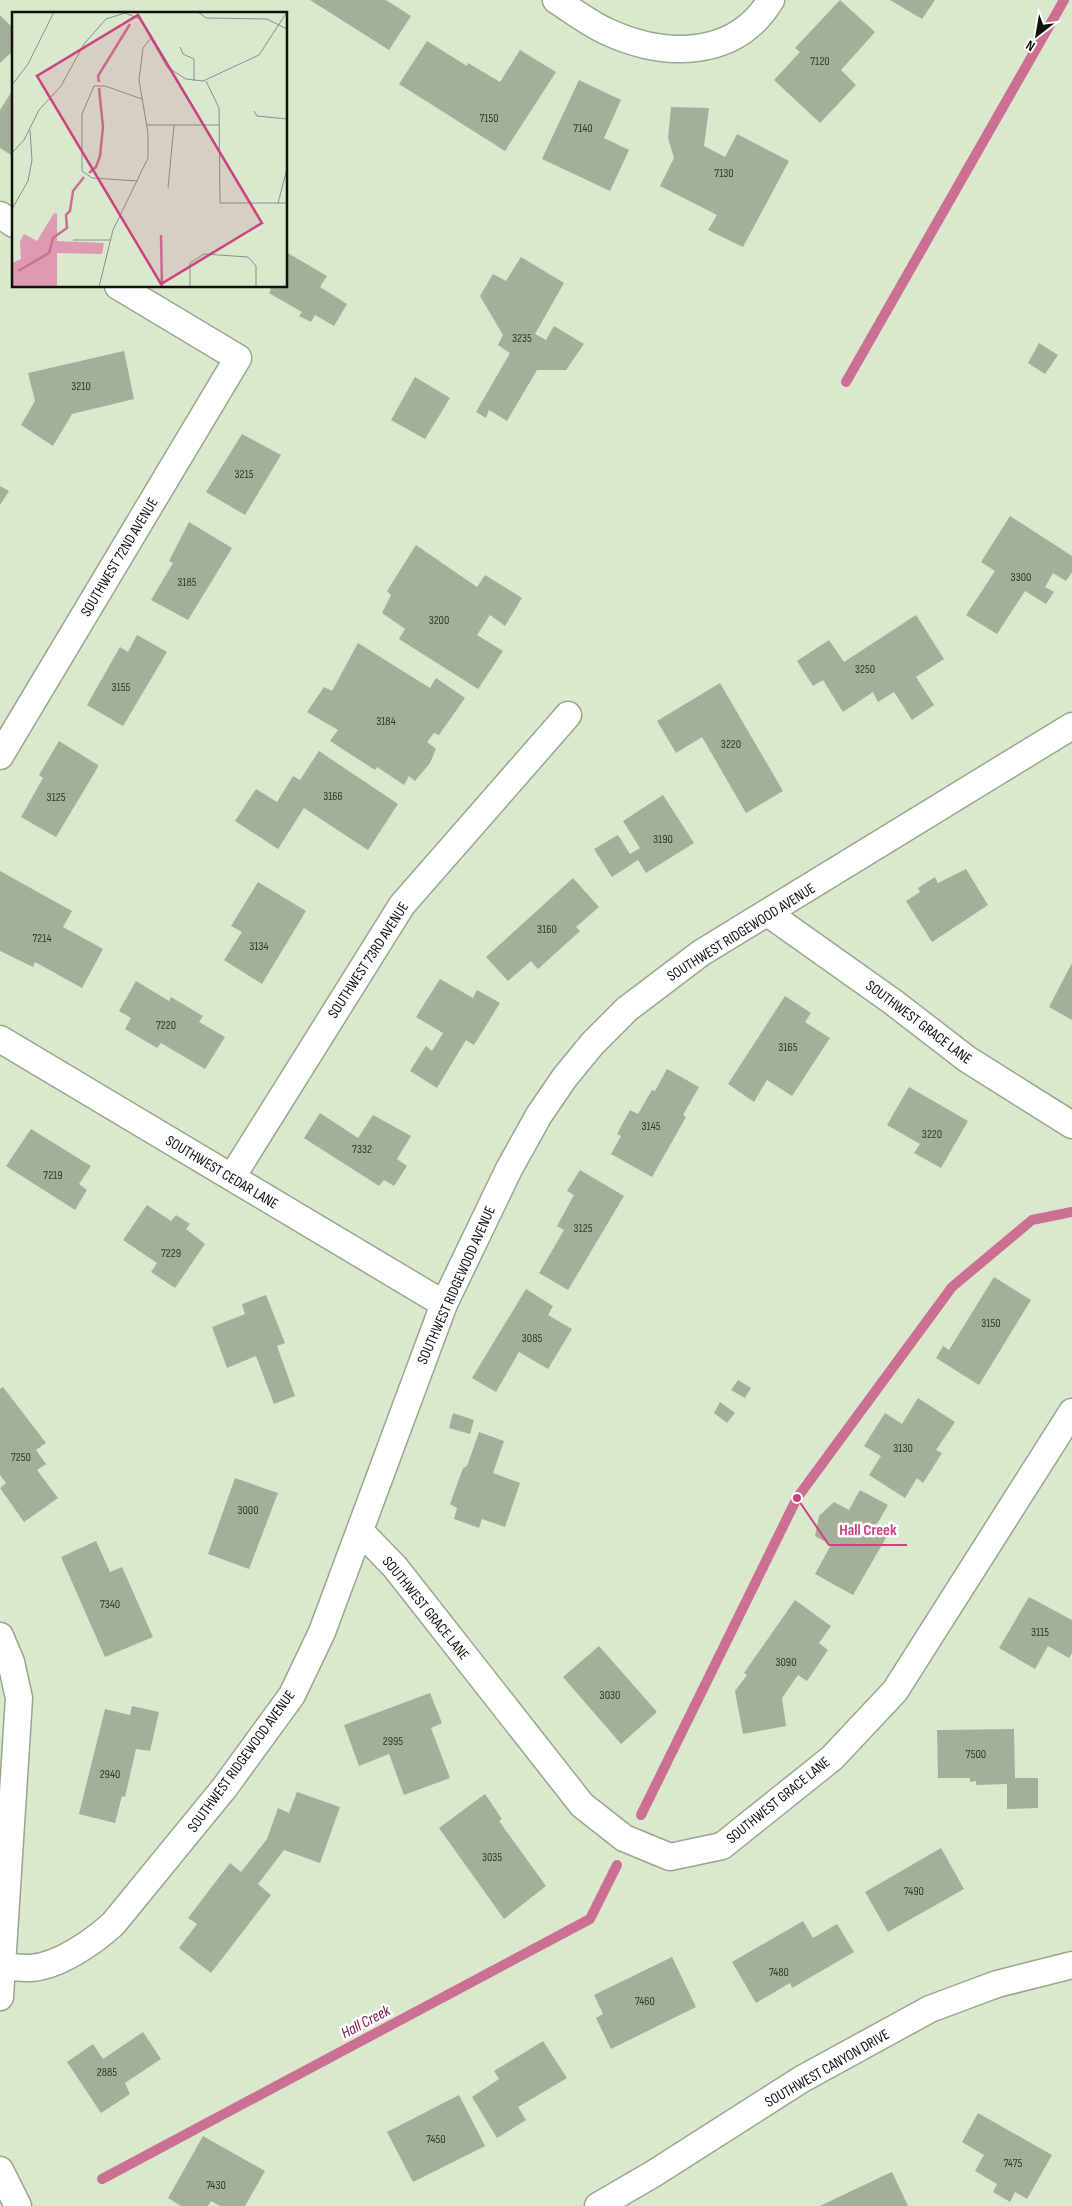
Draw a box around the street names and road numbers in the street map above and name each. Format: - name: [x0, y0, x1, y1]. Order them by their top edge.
- street label: SOUTHWEST 72ND AVENUE: [76, 494, 162, 620]
- street label: SOUTHWEST RIDGEWOOD AVENUE: [664, 879, 819, 986]
- street label: SOUTHWEST 73RD AVENUE: [324, 899, 413, 1022]
- street label: SOUTHWEST GRACE LANE: [862, 976, 976, 1069]
- street label: SOUTHWEST CEDAR LANE: [162, 1131, 281, 1214]
- street label: SOUTHWEST RIDGEWOOD AVENUE: [413, 1203, 500, 1367]
- street label: SOUTHWEST GRACE LANE: [378, 1553, 473, 1664]
- street label: SOUTHWEST RIDGEWOOD AVENUE: [183, 1687, 299, 1836]
- street label: SOUTHWEST GRACE LANE: [723, 1753, 834, 1848]
- street label: SOUTHWEST CANYON DRIVE: [762, 2025, 893, 2112]

